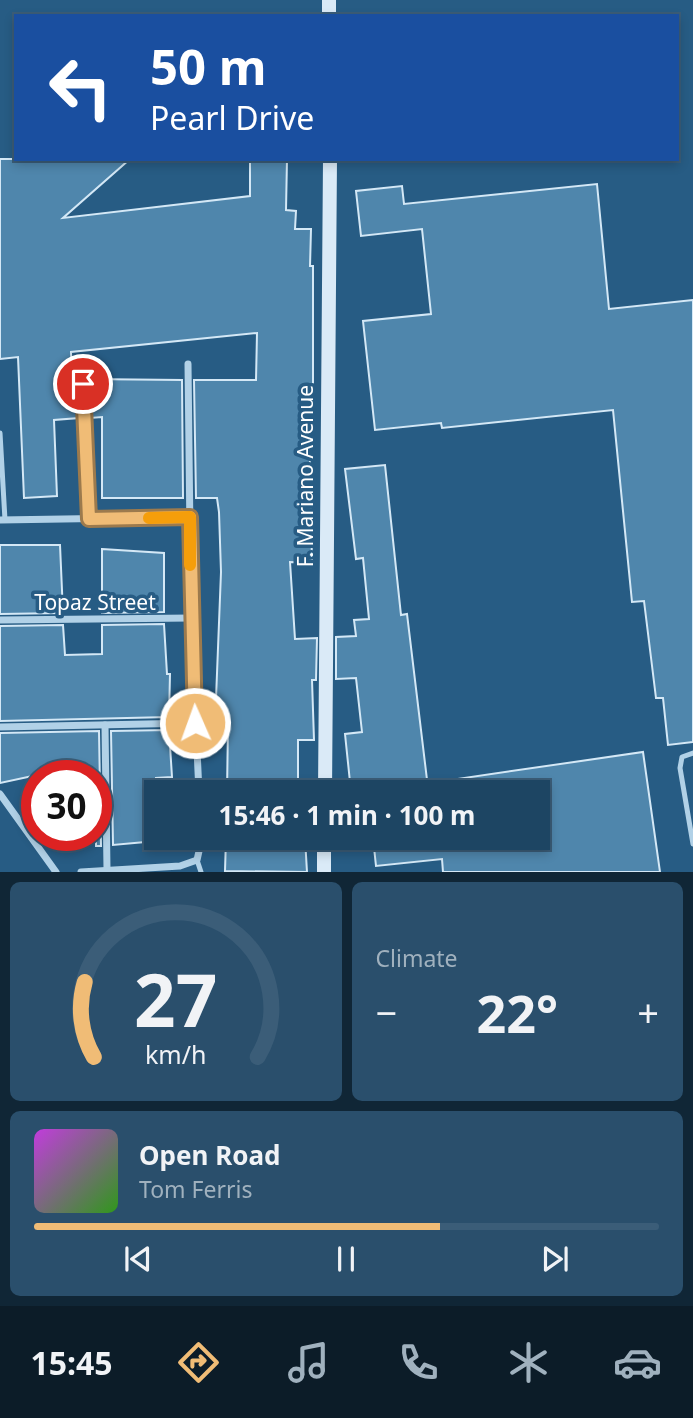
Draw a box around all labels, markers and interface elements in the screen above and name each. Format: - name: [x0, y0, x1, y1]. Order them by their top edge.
- text: 50 m: [150, 33, 267, 99]
- icon: left: [35, 42, 126, 133]
- text: Pearl Drive: [150, 96, 314, 139]
- pin: [53, 354, 113, 414]
- icon: arrive: [64, 365, 102, 403]
- street label: F. Mariano Avenue: [291, 385, 319, 567]
- street label: Topaz Street: [34, 588, 156, 616]
- position arrow: [158, 686, 232, 760]
- speed limit sign: 30: [21, 760, 112, 851]
- text: 15:46 · 1 min · 100 m: [219, 797, 475, 833]
- text: Climate: [376, 942, 458, 974]
- text: 27: [134, 950, 217, 1049]
- text: 22°: [476, 977, 558, 1048]
- text: −: [376, 986, 397, 1038]
- text: +: [637, 986, 659, 1038]
- text: km/h: [145, 1037, 207, 1071]
- text: Open Road: [139, 1137, 281, 1173]
- text: Tom Ferris: [139, 1173, 252, 1205]
- icon: previous: [119, 1240, 157, 1278]
- icon: pause: [327, 1240, 365, 1278]
- icon: next: [536, 1240, 574, 1278]
- icon: directions: [174, 1338, 223, 1387]
- icon: music: [284, 1338, 333, 1387]
- icon: phone: [394, 1338, 443, 1387]
- icon: climate: [504, 1338, 553, 1387]
- icon: car: [613, 1338, 662, 1387]
- text: 15:45: [30, 1341, 113, 1384]

